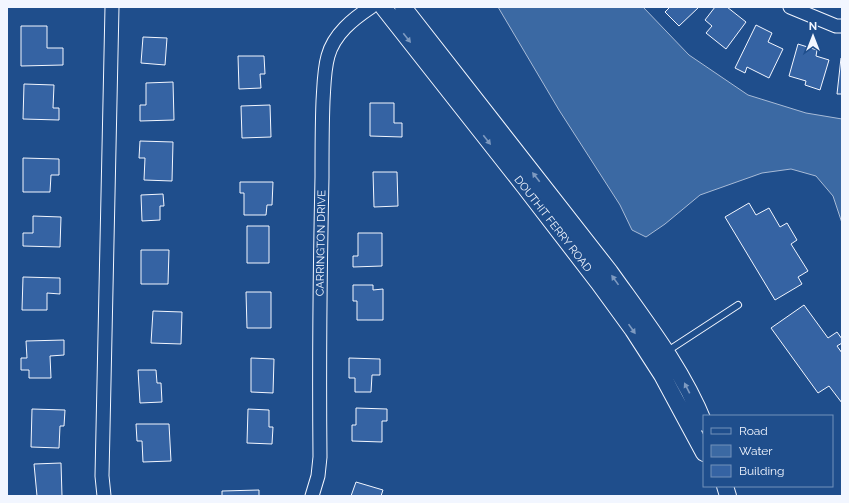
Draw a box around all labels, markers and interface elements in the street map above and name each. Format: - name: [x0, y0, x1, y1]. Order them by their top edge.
- north arrow: [793, 16, 833, 56]
- text: N: [809, 20, 817, 33]
- one-way arrow: [402, 32, 411, 43]
- one-way arrow: [483, 134, 492, 145]
- one-way arrow: [531, 171, 540, 182]
- street label: DOUTHIT FERRY ROAD: [511, 173, 595, 275]
- street label: CARRINGTON DRIVE: [314, 190, 328, 296]
- one-way arrow: [611, 274, 619, 285]
- one-way arrow: [628, 323, 636, 334]
- one-way arrow: [684, 382, 690, 394]
- legend: [703, 415, 833, 487]
- text: Road: [739, 424, 768, 438]
- text: Water: [739, 444, 773, 458]
- text: Building: [739, 464, 785, 478]

